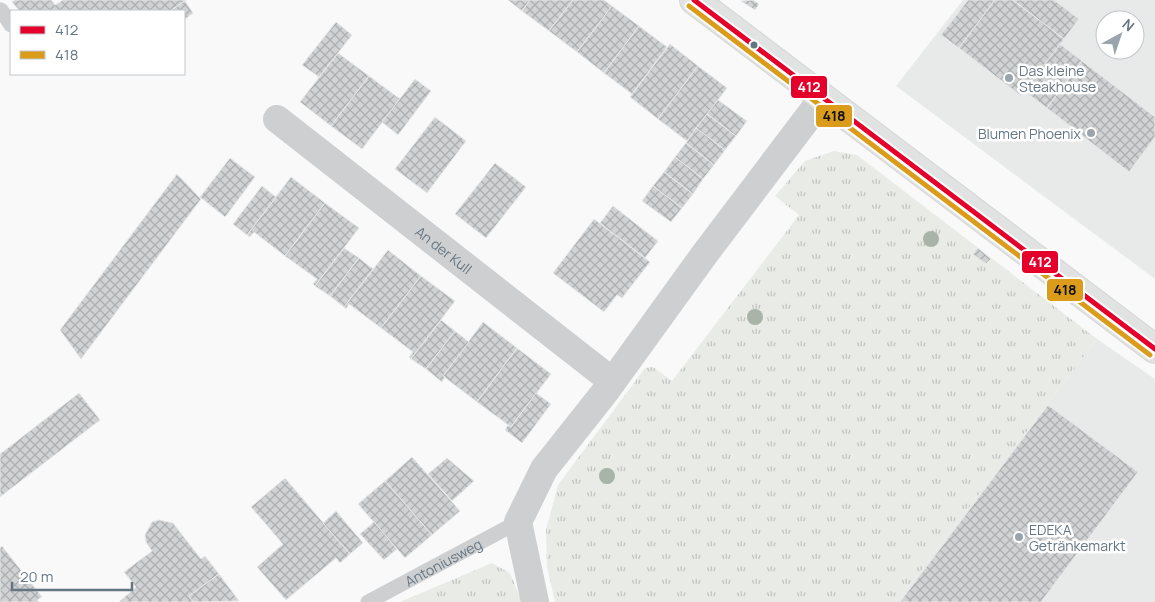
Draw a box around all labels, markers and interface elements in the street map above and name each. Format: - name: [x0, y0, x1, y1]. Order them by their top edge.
- legend: [10, 10, 185, 75]
- north arrow: [1095, 10, 1145, 60]
- text: N: [1119, 14, 1139, 35]
- text: 412: [55, 19, 78, 40]
- unlabelled marker: [749, 40, 759, 50]
- text: 418: [55, 44, 78, 65]
- place label: Das kleine Steakhouse: [1019, 61, 1096, 96]
- marker: Das kleine Steakhouse: [1003, 72, 1015, 84]
- line badge: 412: [790, 75, 828, 99]
- text: 412: [798, 77, 821, 96]
- line badge: 418: [815, 104, 853, 128]
- text: 418: [822, 106, 846, 125]
- place label: Blumen Phoenix: [978, 124, 1082, 143]
- marker: Blumen Phoenix: [1085, 127, 1097, 139]
- street label: An der Kull: [412, 221, 476, 278]
- line badge: 412: [1021, 250, 1059, 274]
- text: 412: [1029, 252, 1052, 271]
- line badge: 418: [1046, 278, 1084, 302]
- text: 418: [1053, 280, 1077, 299]
- place label: EDEKA Getränkemarkt: [1029, 520, 1126, 555]
- marker: EDEKA Getränkemarkt: [1013, 531, 1025, 543]
- street label: Antoniusweg: [401, 534, 485, 590]
- scale bar: [12, 560, 132, 592]
- text: 20 m: [20, 566, 53, 587]

